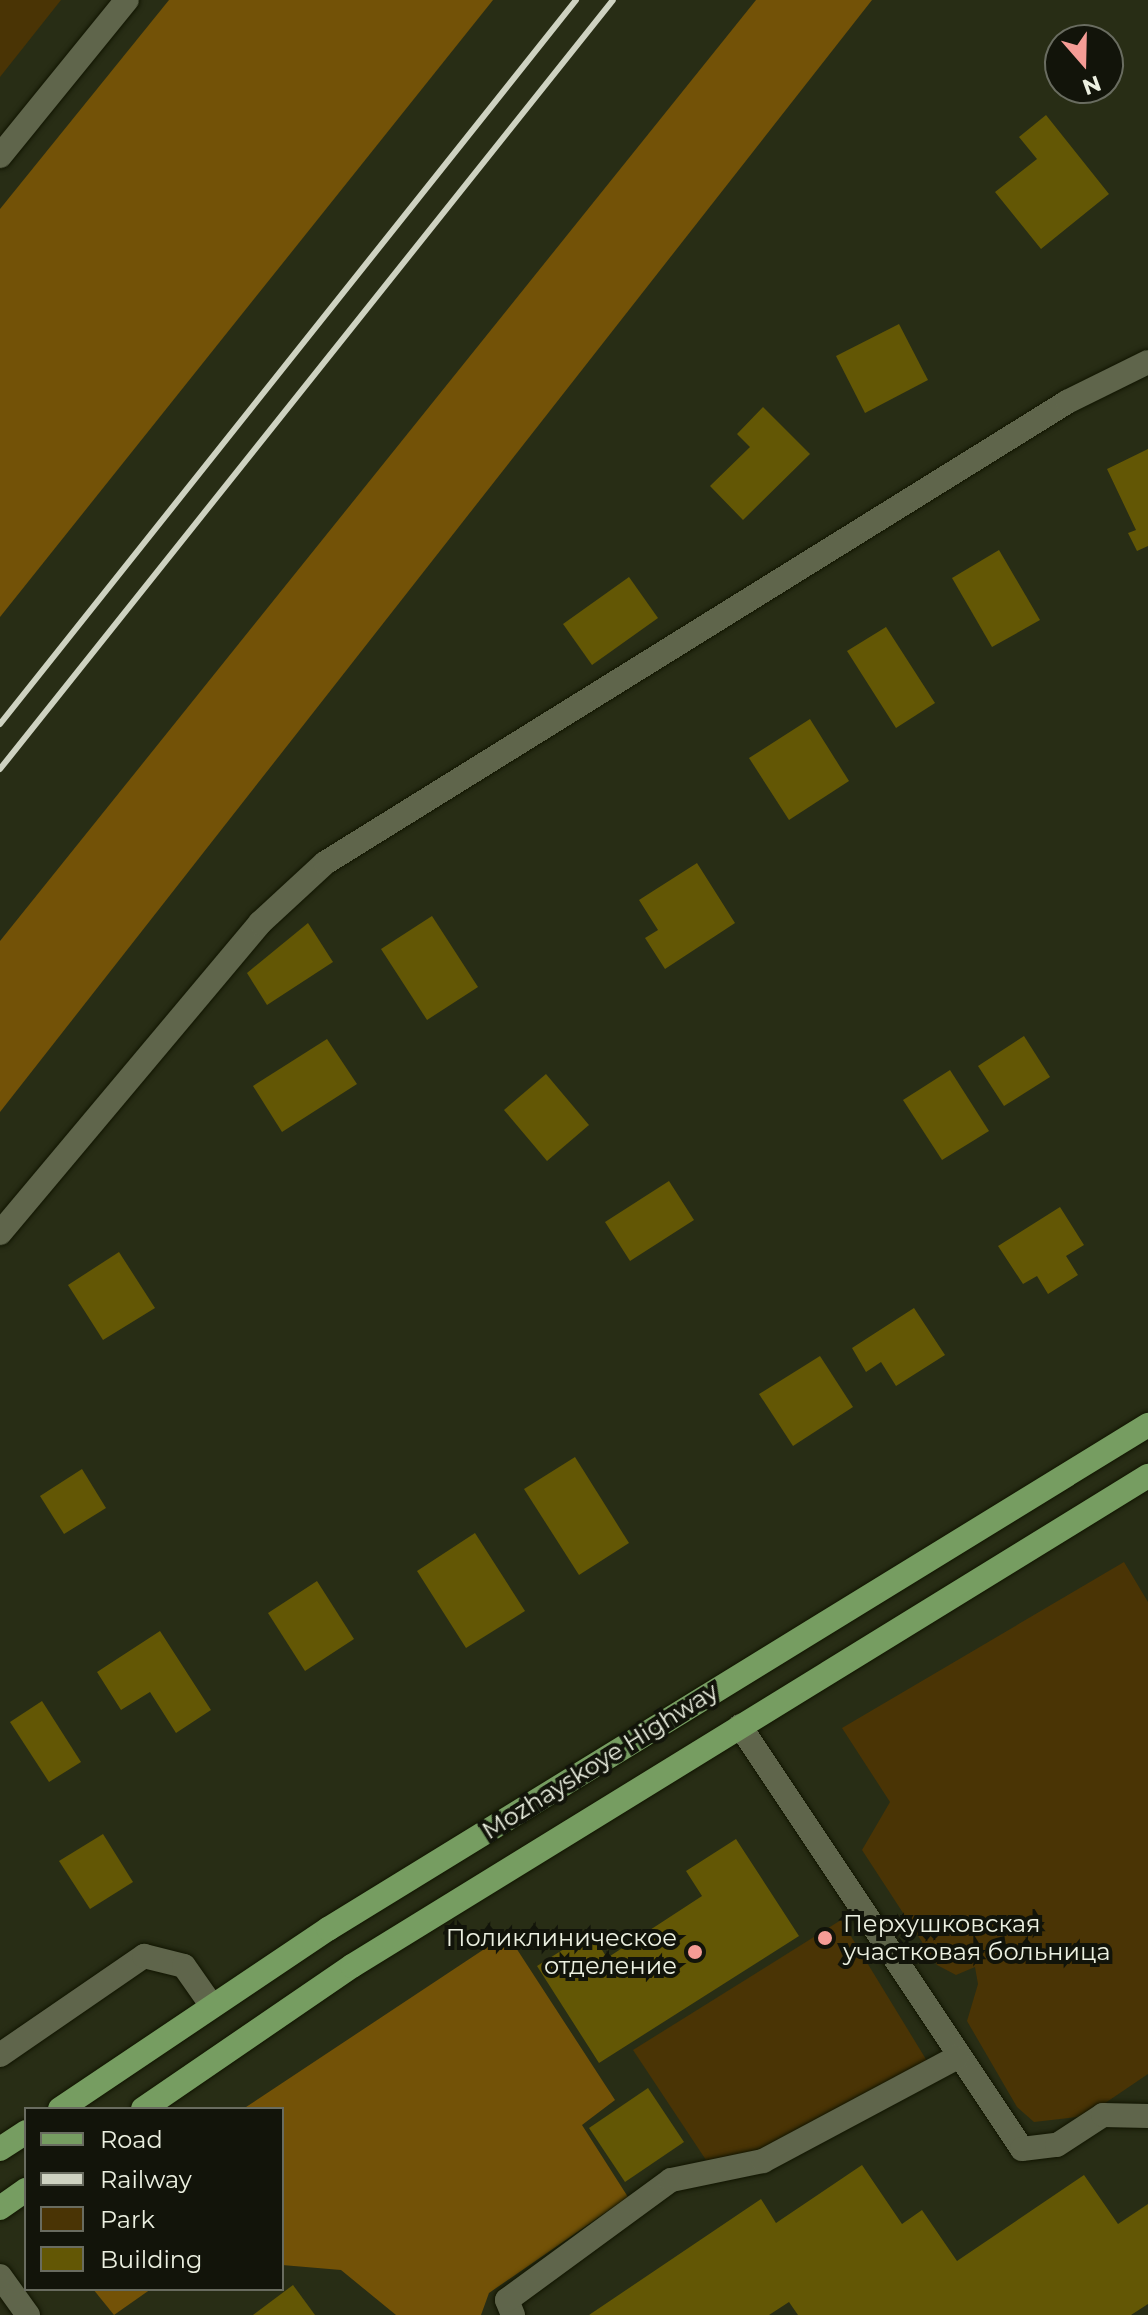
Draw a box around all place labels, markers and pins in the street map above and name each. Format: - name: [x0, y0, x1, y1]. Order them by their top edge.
- place label: Перхушковская участковая больница: [843, 1910, 1110, 1966]
- place label: Поликлиническое отделение: [446, 1924, 677, 1980]
- marker: Перхушковская участковая больница: [814, 1927, 836, 1949]
- marker: Поликлиническое отделение: [684, 1941, 706, 1963]

